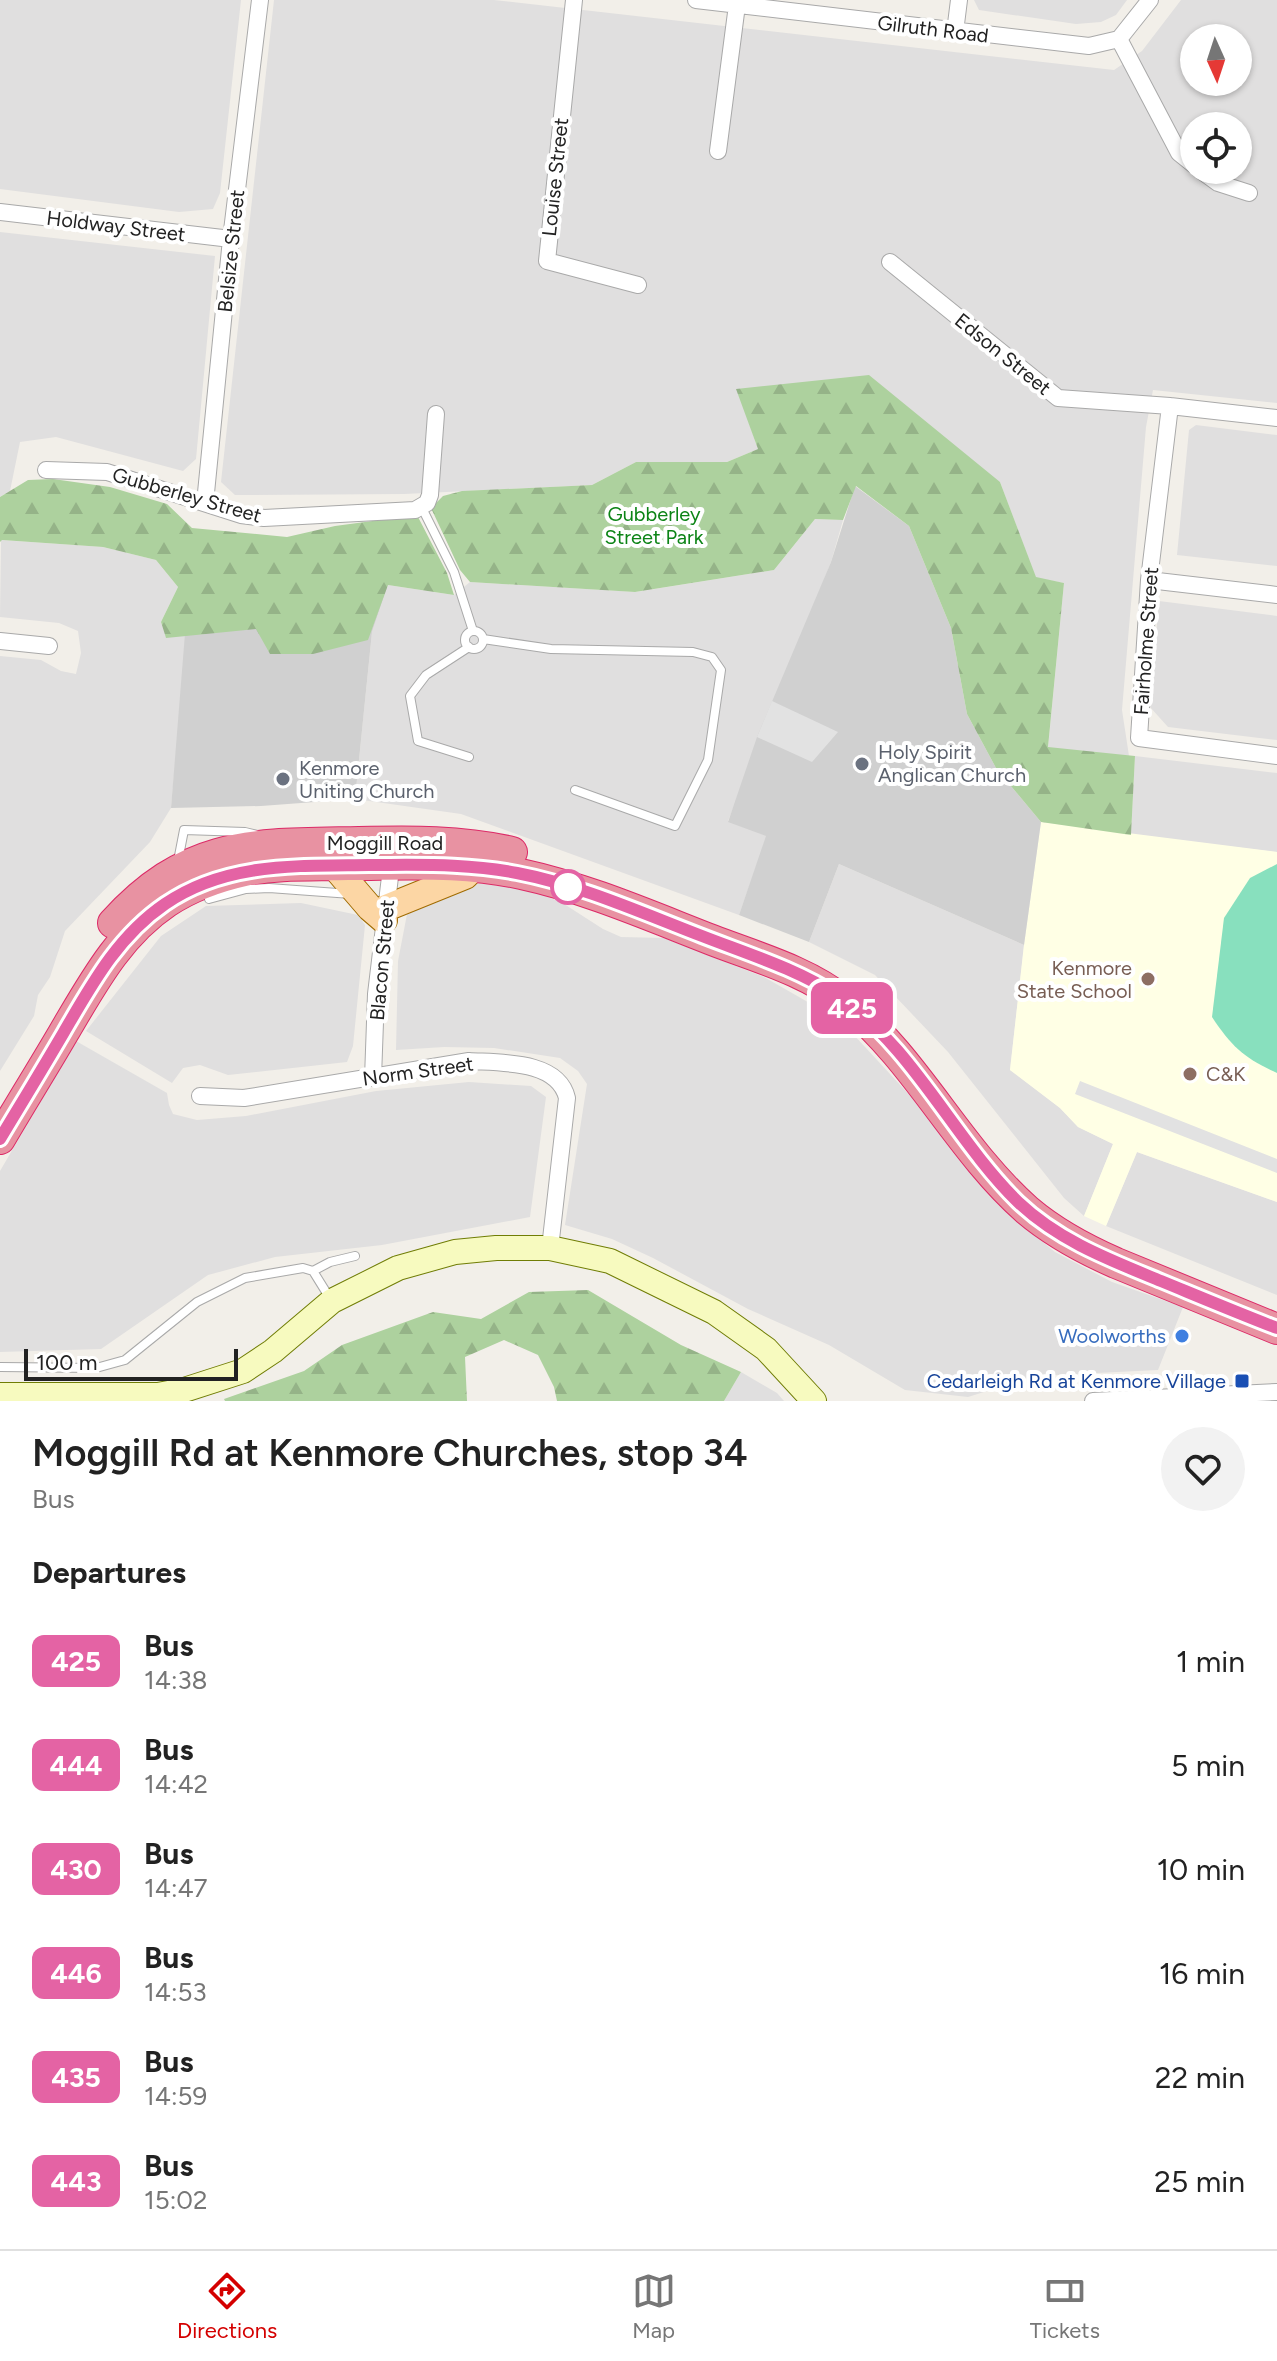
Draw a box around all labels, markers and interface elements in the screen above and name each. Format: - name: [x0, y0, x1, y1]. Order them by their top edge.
- street label: Gilruth Road: [876, 10, 990, 48]
- north arrow: [1180, 24, 1252, 96]
- map controls: [1180, 24, 1252, 184]
- button: locate: [1180, 112, 1252, 184]
- street label: Louise Street: [537, 117, 573, 237]
- street label: Belsize Street: [213, 188, 249, 314]
- street label: Holdway Street: [45, 206, 187, 246]
- street label: Edson Street: [950, 308, 1056, 400]
- street label: Gubberley Street: [110, 462, 264, 528]
- park label: Gubberley Street Park: [605, 502, 704, 549]
- street label: Fairholme Street: [1129, 566, 1163, 716]
- place label: Holy Spirit Anglican Church: [878, 740, 1026, 787]
- marker: Holy Spirit Anglican Church: [853, 755, 871, 773]
- place label: Kenmore Uniting Church: [299, 756, 434, 803]
- marker: Kenmore Uniting Church: [274, 770, 292, 788]
- street label: Moggill Road: [327, 831, 443, 855]
- unlabelled marker: [551, 870, 585, 904]
- street label: Blacon Street: [365, 899, 399, 1021]
- place label: Kenmore State School: [1017, 956, 1132, 1003]
- marker: Kenmore State School: [1139, 970, 1157, 988]
- line badge: 425: [806, 982, 898, 1034]
- text: 425: [827, 991, 877, 1025]
- street label: Norm Street: [361, 1051, 475, 1091]
- place label: C&K: [1206, 1062, 1246, 1086]
- marker: C&K: [1181, 1065, 1199, 1083]
- place label: Woolworths: [1058, 1324, 1166, 1348]
- marker: Woolworths: [1173, 1327, 1191, 1345]
- scale bar: [24, 1345, 238, 1381]
- text: 100 m: [36, 1349, 97, 1376]
- place label: Cedarleigh Rd at Kenmore Village: [927, 1369, 1226, 1393]
- marker: Cedarleigh Rd at Kenmore Village: [1233, 1372, 1251, 1390]
- button: heart: [1161, 1427, 1245, 1511]
- text: Moggill Rd at Kenmore Churches, stop 34: [32, 1430, 748, 1476]
- text: Bus: [32, 1483, 75, 1515]
- text: Departures: [32, 1554, 186, 1591]
- text: Bus: [144, 1627, 193, 1664]
- text: 1 min: [1176, 1643, 1245, 1680]
- text: 425: [51, 1644, 101, 1678]
- text: 14:38: [144, 1664, 208, 1696]
- text: Bus: [144, 1731, 193, 1768]
- text: 5 min: [1171, 1747, 1245, 1784]
- text: 444: [49, 1748, 103, 1782]
- text: 14:42: [144, 1768, 208, 1800]
- text: Bus: [144, 1835, 193, 1872]
- text: 10 min: [1157, 1851, 1245, 1888]
- text: 430: [50, 1852, 102, 1886]
- text: 14:47: [144, 1872, 208, 1904]
- text: Bus: [144, 1939, 193, 1976]
- text: 16 min: [1159, 1955, 1245, 1992]
- text: 446: [50, 1956, 102, 1990]
- text: 14:53: [144, 1976, 207, 2008]
- text: Bus: [144, 2043, 193, 2080]
- text: 22 min: [1155, 2059, 1245, 2096]
- text: 435: [51, 2060, 101, 2094]
- text: 14:59: [144, 2080, 207, 2112]
- text: Bus: [144, 2147, 193, 2184]
- text: 25 min: [1154, 2163, 1245, 2200]
- text: 443: [50, 2164, 102, 2198]
- text: 15:02: [144, 2184, 207, 2216]
- tab: Directions: [177, 2269, 277, 2344]
- tab: Map: [632, 2269, 676, 2344]
- tab: Tickets: [1030, 2269, 1100, 2344]

